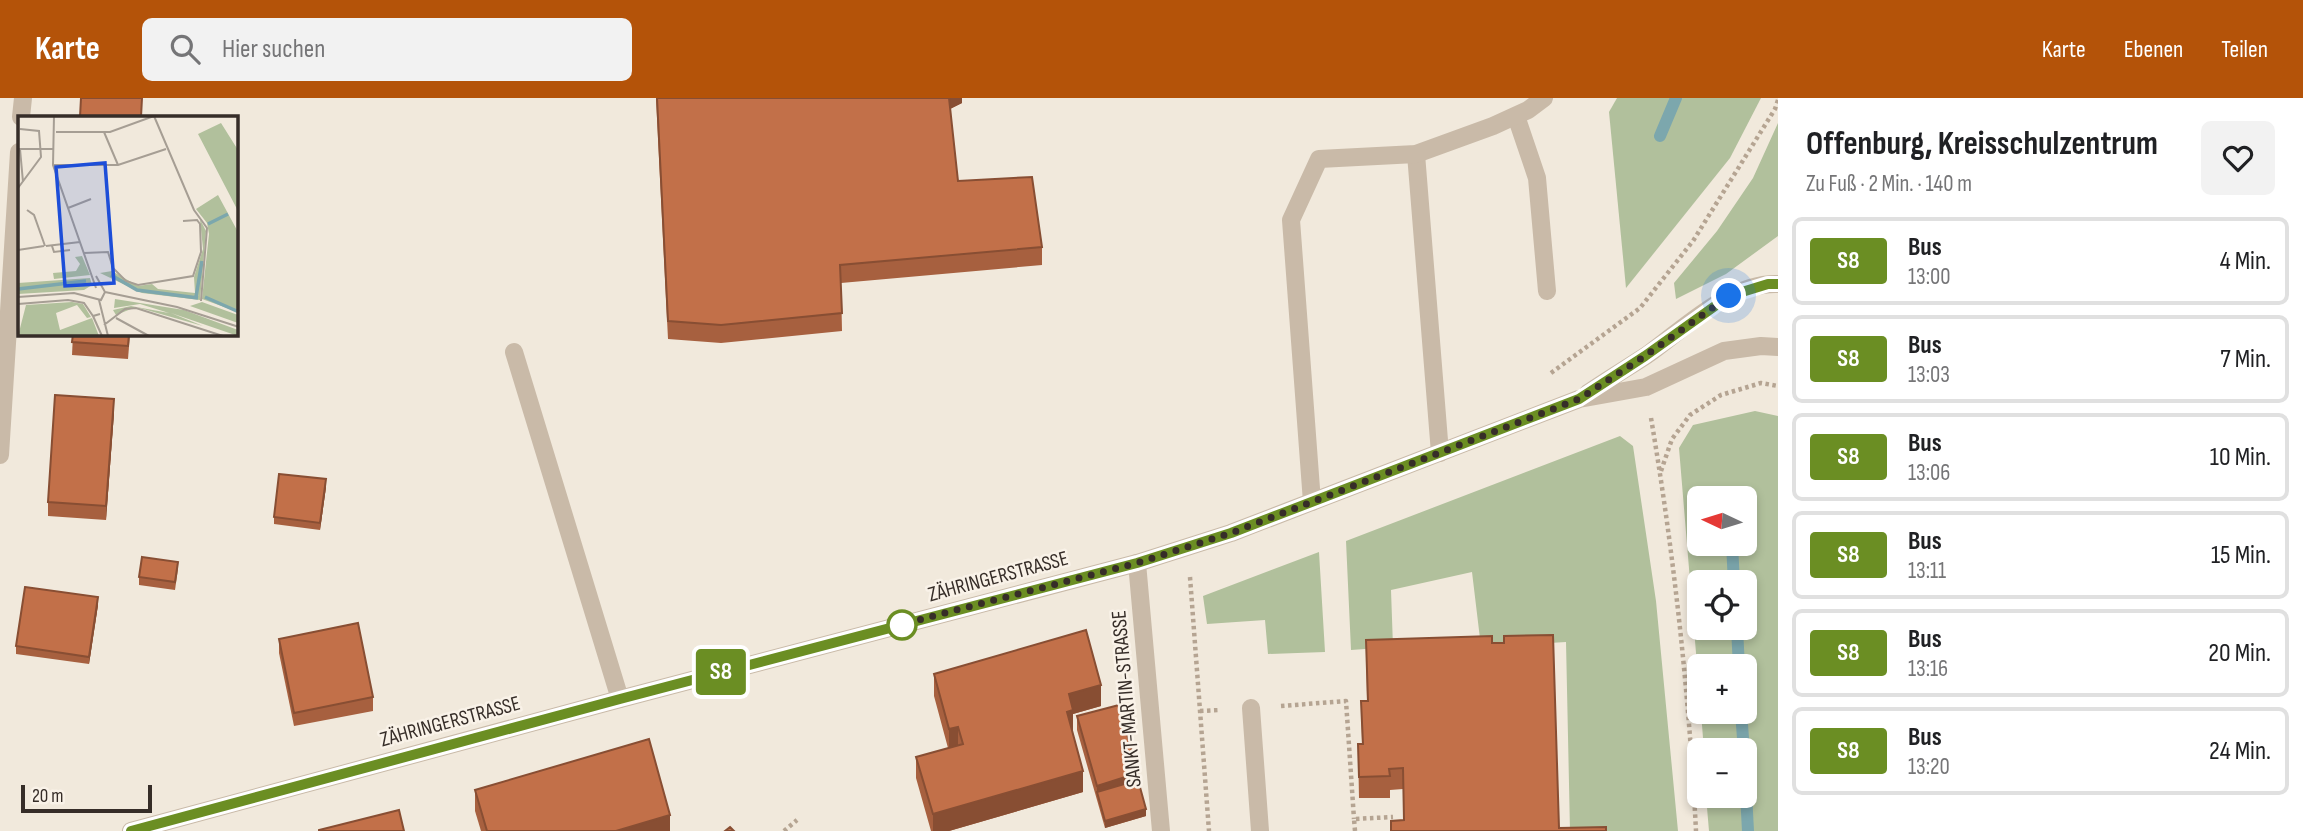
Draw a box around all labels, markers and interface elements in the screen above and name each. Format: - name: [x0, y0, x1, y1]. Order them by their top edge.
- search box: [142, 18, 632, 81]
- text: Karte: [35, 29, 100, 69]
- icon: search: [166, 30, 204, 68]
- text: Hier suchen: [222, 34, 325, 65]
- text: Karte: [2042, 35, 2086, 64]
- text: Ebenen: [2124, 35, 2183, 64]
- text: Teilen: [2221, 35, 2268, 64]
- inset map: [18, 116, 238, 336]
- button: heart: [2201, 121, 2275, 195]
- text: Offenburg, Kreisschulzentrum: [1806, 124, 2158, 164]
- text: Zu Fuß · 2 Min. · 140 m: [1806, 170, 1972, 198]
- text: Bus: [1908, 232, 1942, 263]
- text: S8: [1837, 246, 1860, 275]
- text: 4 Min.: [2220, 246, 2271, 277]
- text: 13:00: [1908, 263, 1951, 291]
- your location: [1711, 278, 1746, 313]
- text: Bus: [1908, 330, 1942, 361]
- text: S8: [1837, 344, 1860, 373]
- text: 7 Min.: [2220, 344, 2271, 375]
- text: 13:03: [1908, 361, 1950, 389]
- text: Bus: [1908, 428, 1942, 459]
- text: S8: [1837, 442, 1860, 471]
- text: 10 Min.: [2210, 442, 2271, 473]
- text: 13:06: [1908, 459, 1950, 487]
- north arrow: [1687, 486, 1757, 556]
- map controls: [1687, 486, 1757, 808]
- text: Bus: [1908, 526, 1942, 557]
- text: S8: [1837, 540, 1860, 569]
- text: 15 Min.: [2211, 540, 2271, 571]
- street label: ZÄHRINGERSTRASSE: [925, 546, 1071, 607]
- text: 13:11: [1908, 557, 1946, 585]
- button: locate: [1687, 570, 1757, 640]
- street label: SANKT-MARTIN-STRASSE: [1106, 609, 1147, 788]
- unlabelled marker: [887, 610, 917, 640]
- text: Bus: [1908, 624, 1942, 655]
- text: S8: [1837, 638, 1860, 667]
- text: 20 Min.: [2208, 638, 2271, 669]
- line badge: S8: [690, 649, 752, 695]
- button: +: [1687, 654, 1757, 724]
- text: 13:16: [1908, 655, 1948, 683]
- text: S8: [710, 657, 732, 686]
- street label: ZÄHRINGERSTRASSE: [377, 691, 523, 752]
- text: Bus: [1908, 722, 1942, 753]
- text: S8: [1837, 736, 1860, 765]
- text: 24 Min.: [2209, 736, 2271, 767]
- button: −: [1687, 738, 1757, 808]
- text: 13:20: [1908, 753, 1950, 781]
- scale bar: [21, 782, 152, 814]
- text: 20 m: [32, 785, 64, 808]

